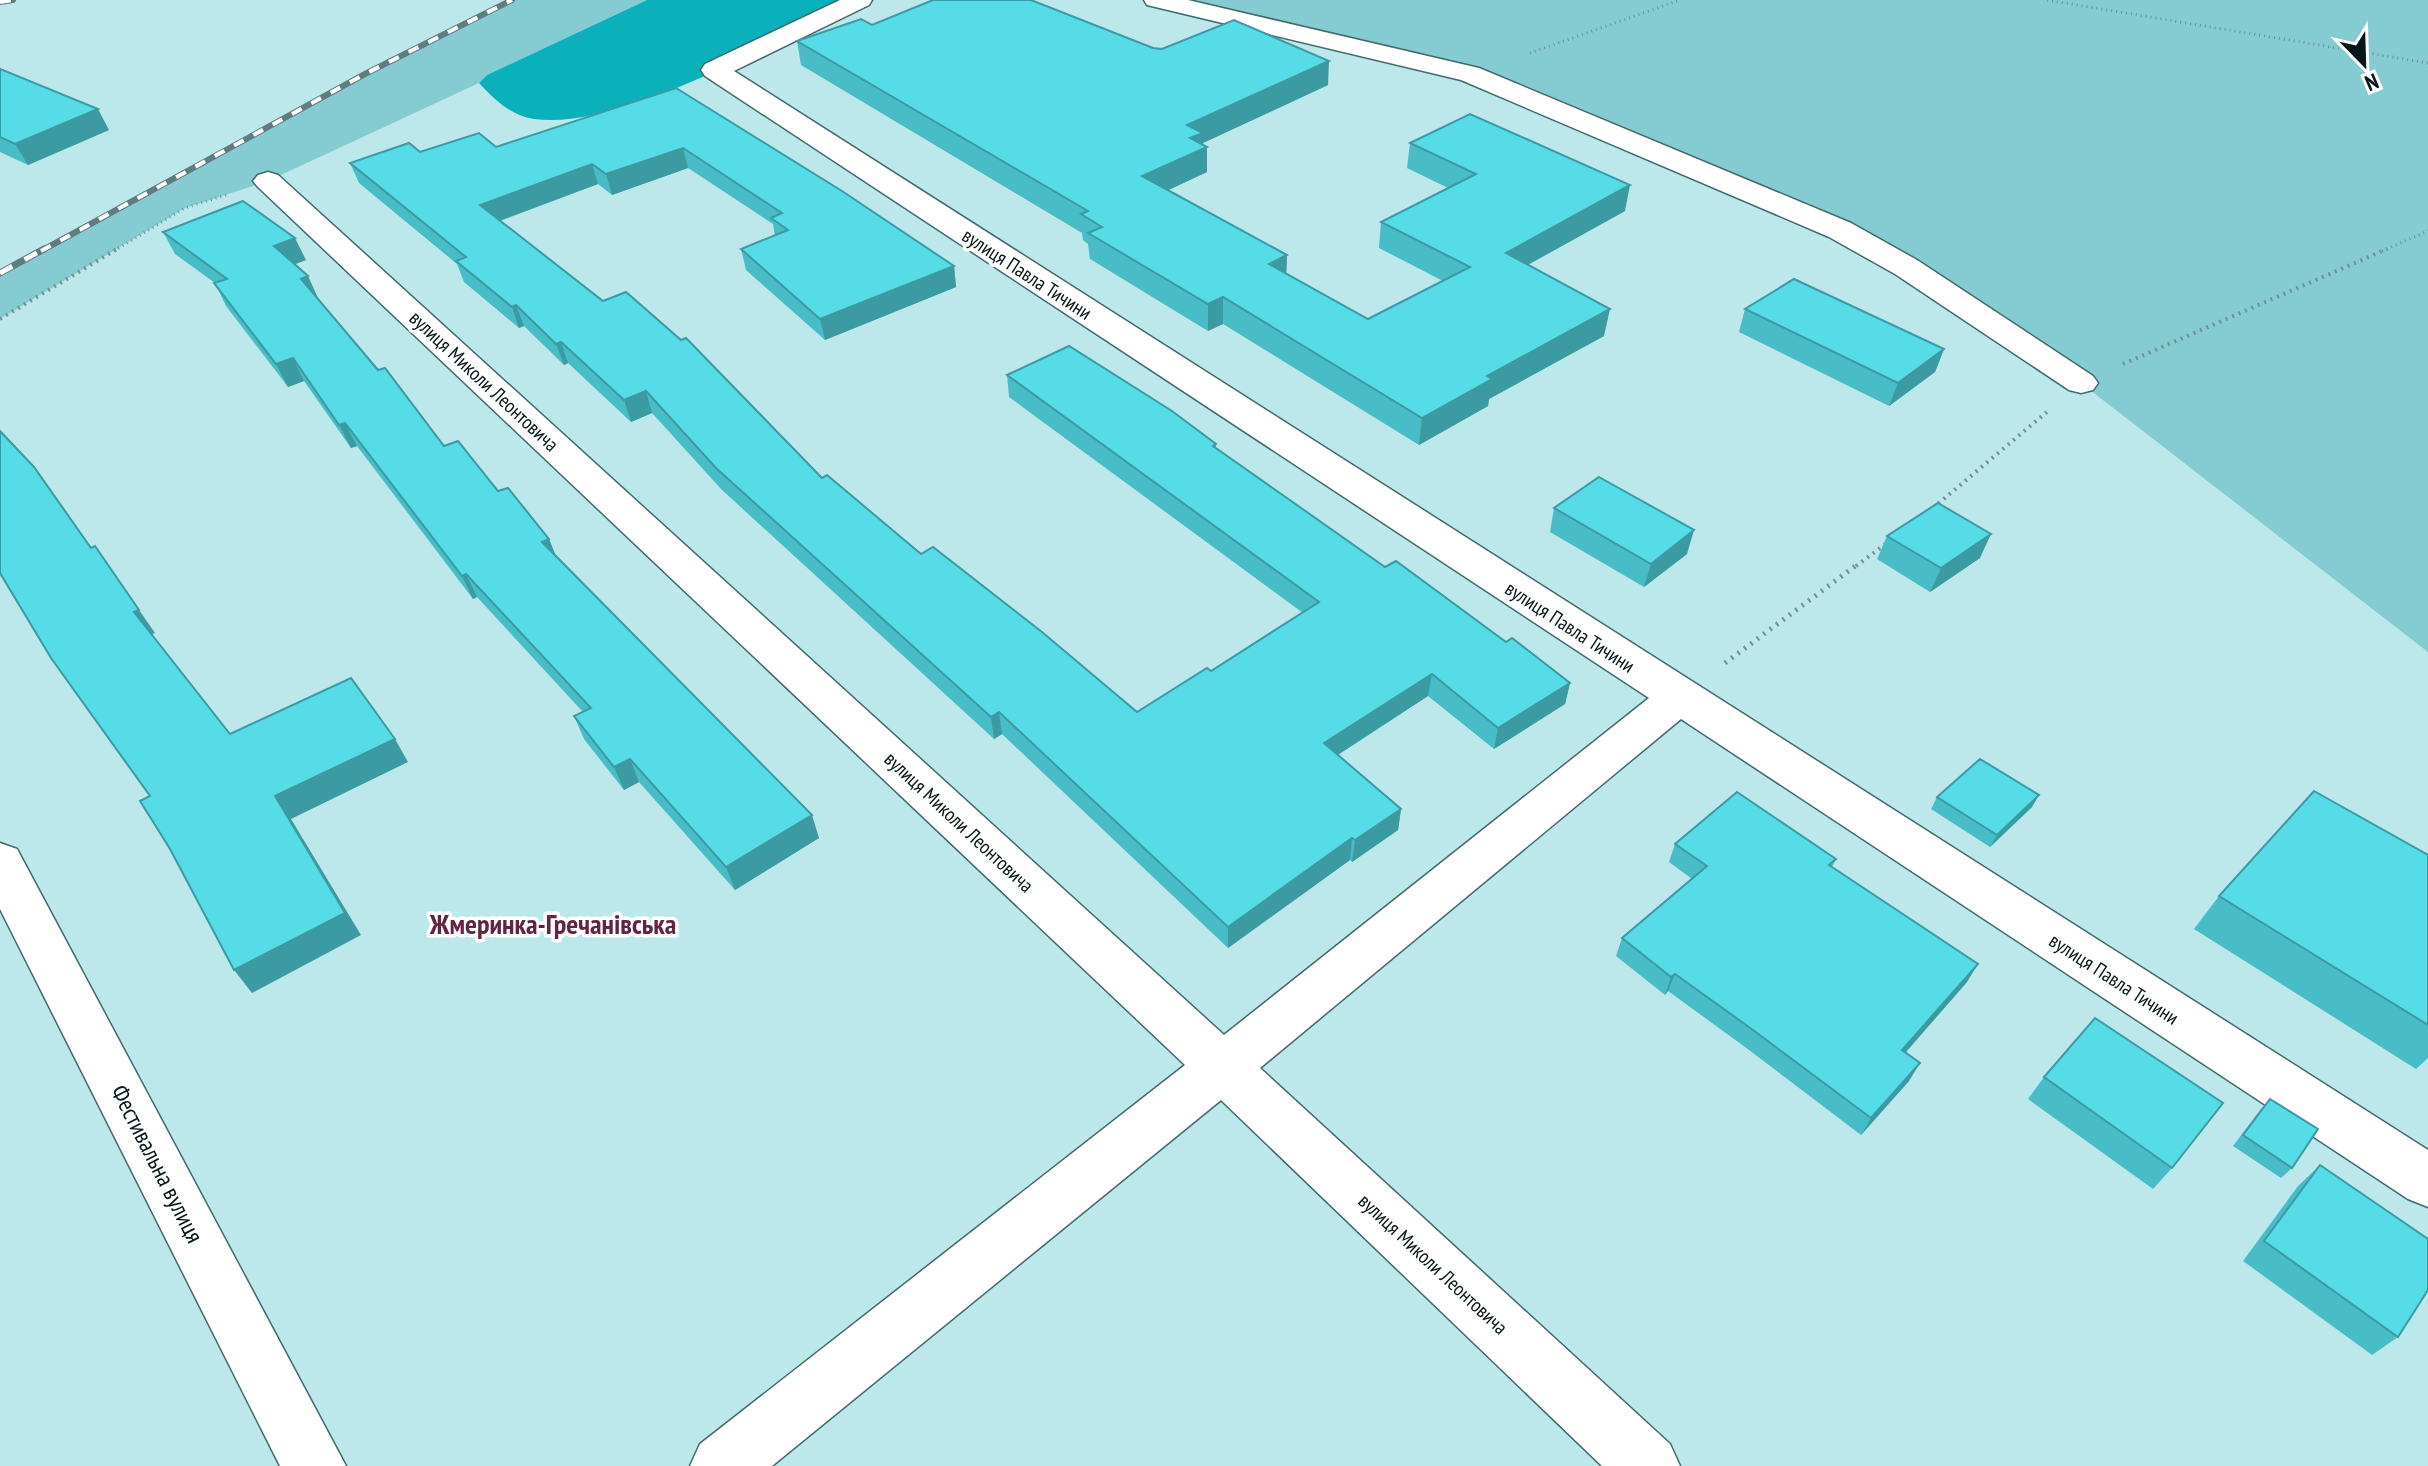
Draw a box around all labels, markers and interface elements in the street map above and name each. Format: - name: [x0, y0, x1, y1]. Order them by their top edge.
- north arrow: [2324, 24, 2404, 104]
- text: N: [2361, 67, 2383, 98]
- street label: вулиця Павла Тичини: [957, 222, 1097, 326]
- street label: вулиця Миколи Леонтовича: [404, 305, 564, 457]
- street label: вулиця Павла Тичини: [1500, 575, 1640, 679]
- street label: вулиця Миколи Леонтовича: [879, 746, 1039, 898]
- district label: Жмеринка-Гречанівська: [429, 905, 676, 942]
- street label: вулиця Павла Тичини: [2044, 927, 2184, 1031]
- street label: Фестивальна вулиця: [104, 1080, 211, 1248]
- street label: вулиця Миколи Леонтовича: [1353, 1188, 1513, 1340]

